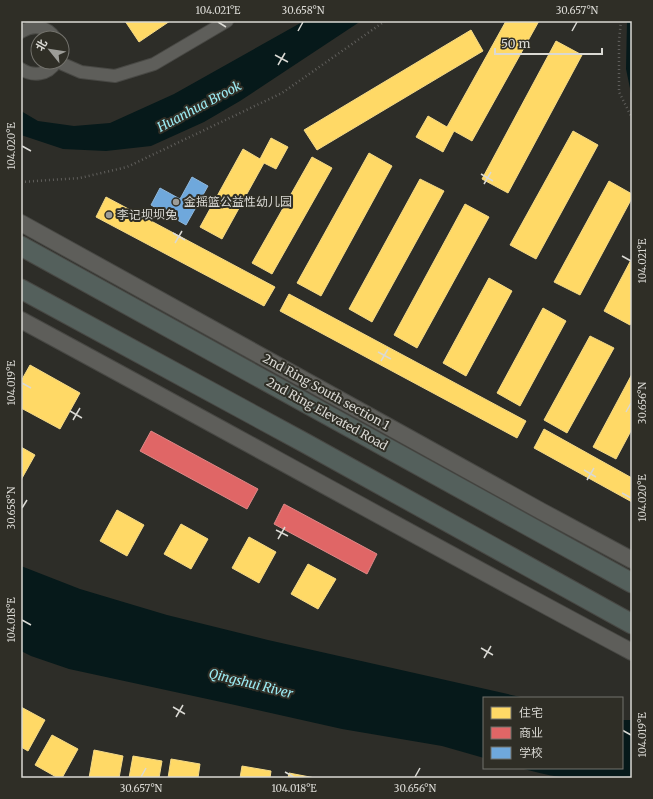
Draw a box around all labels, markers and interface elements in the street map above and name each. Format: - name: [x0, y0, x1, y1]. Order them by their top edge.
- text: 104.021°E: [196, 4, 241, 17]
- text: 30.658°N: [282, 4, 325, 17]
- text: 30.657°N: [556, 4, 599, 17]
- north arrow: [30, 30, 70, 70]
- scale bar: [495, 30, 602, 56]
- text: 50 m: [501, 36, 530, 51]
- text: 北: [33, 37, 50, 53]
- water label: Huanhua Brook: [153, 77, 244, 136]
- text: 104.020°E: [5, 122, 18, 170]
- place label: 金摇篮公益性幼儿园: [184, 194, 292, 209]
- marker: 金摇篮公益性幼儿园: [171, 197, 181, 207]
- place label: 李记坝坝兔: [117, 207, 177, 222]
- marker: 李记坝坝兔: [104, 210, 114, 220]
- text: 104.021°E: [636, 238, 649, 283]
- street label: 2nd Ring South section 1: [260, 350, 393, 433]
- text: 104.019°E: [5, 360, 18, 406]
- street label: 2nd Ring Elevated Road: [264, 374, 390, 453]
- text: 30.656°N: [636, 382, 649, 424]
- text: 104.020°E: [636, 474, 649, 522]
- text: 30.658°N: [5, 486, 18, 529]
- text: 104.018°E: [5, 597, 18, 643]
- water label: Qingshui River: [207, 665, 295, 702]
- legend: [483, 697, 623, 769]
- text: 住宅: [519, 705, 543, 720]
- text: 104.019°E: [636, 712, 649, 758]
- text: 商业: [519, 725, 543, 740]
- text: 学校: [519, 745, 543, 760]
- text: 30.657°N: [120, 782, 163, 795]
- text: 104.018°E: [271, 782, 317, 795]
- text: 30.656°N: [394, 782, 436, 795]

